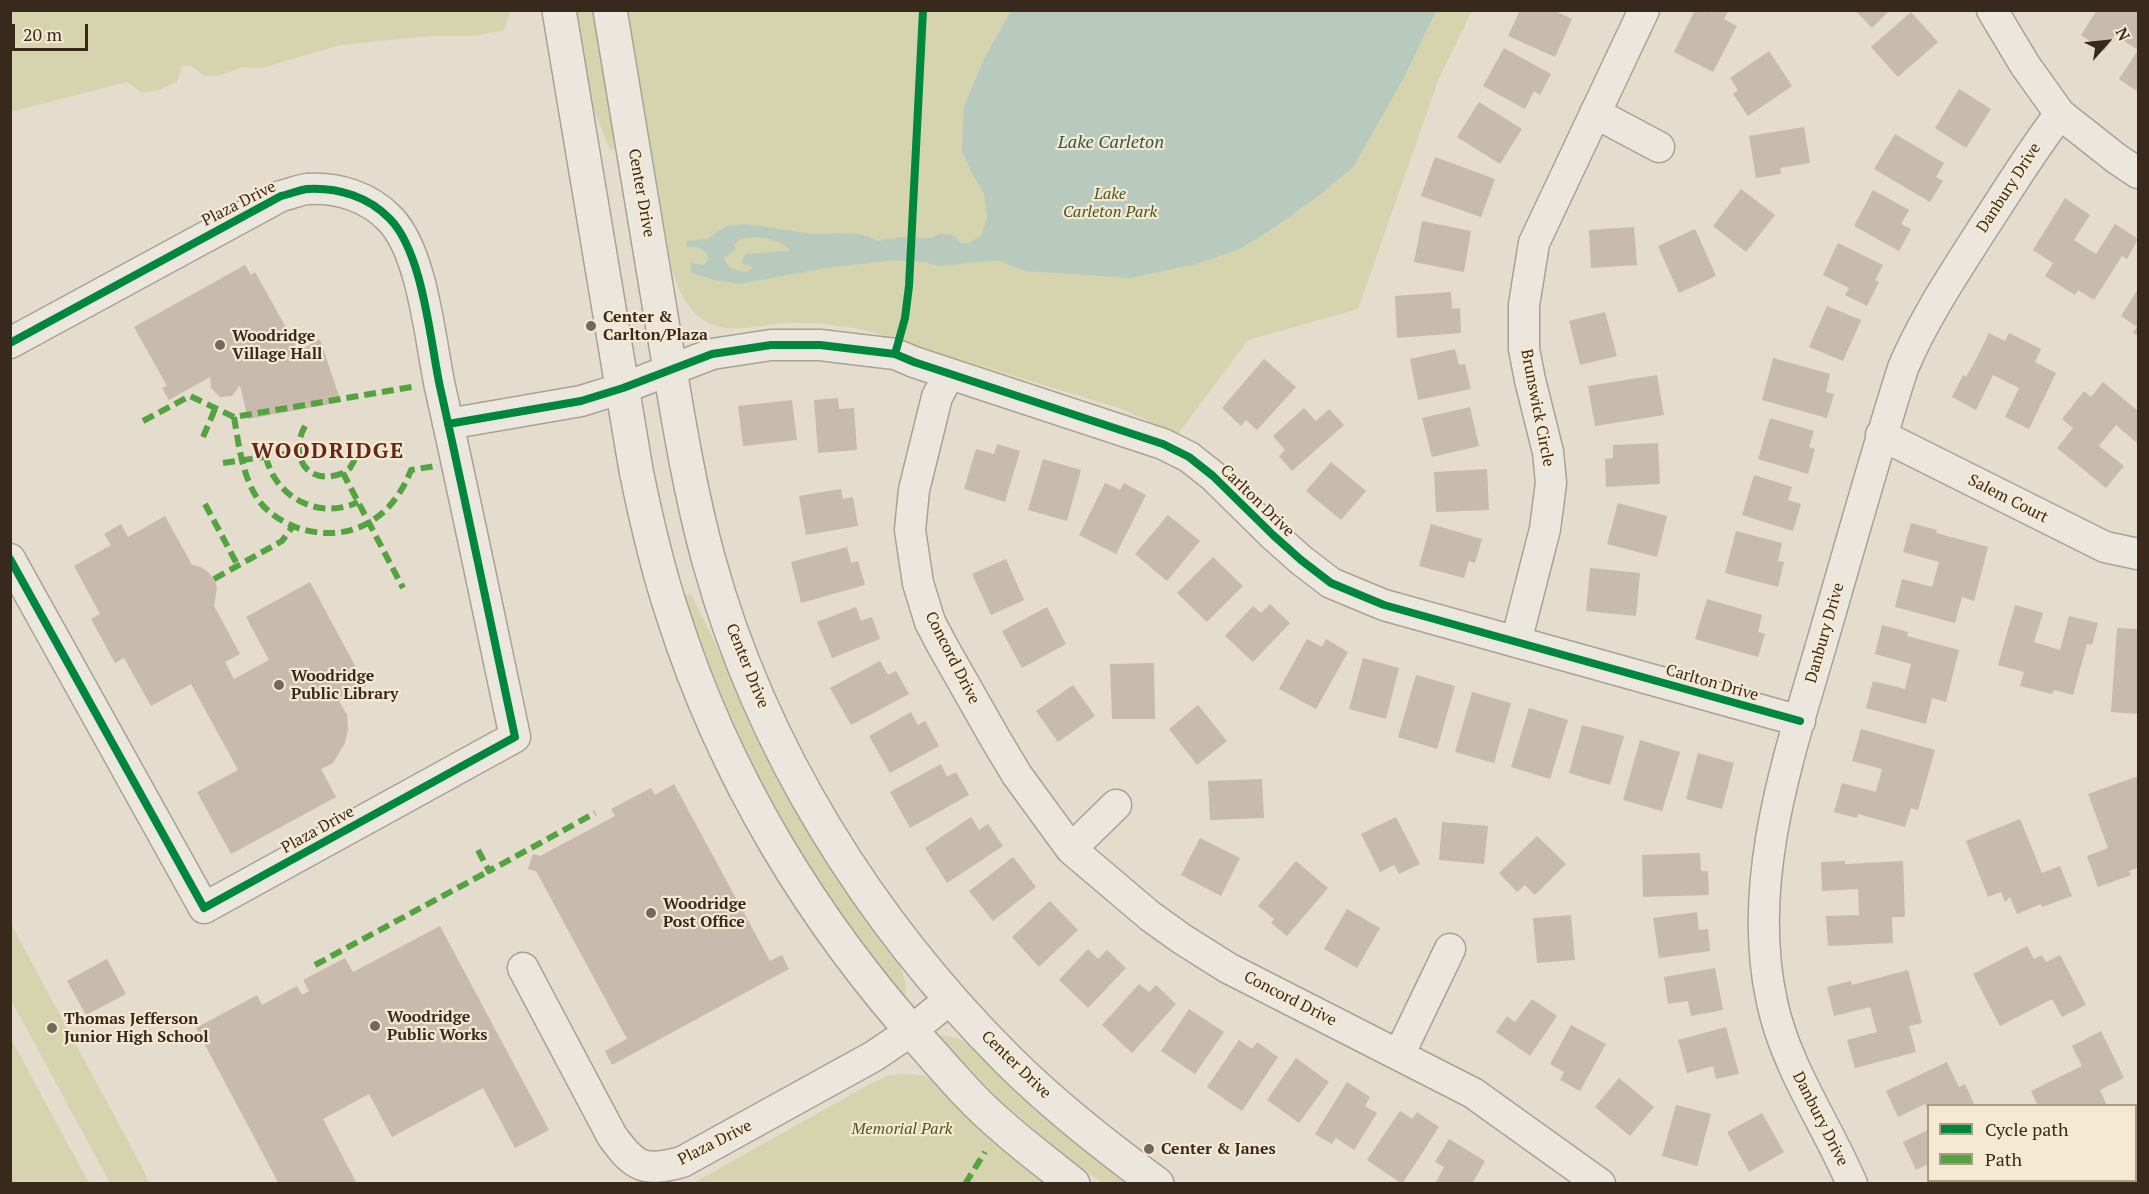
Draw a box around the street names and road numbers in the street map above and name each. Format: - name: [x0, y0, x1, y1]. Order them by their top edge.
- street label: Danbury Drive: [1973, 139, 2045, 237]
- street label: Center Drive: [624, 147, 658, 239]
- street label: Plaza Drive: [199, 177, 279, 231]
- street label: Brunswick Circle: [1516, 348, 1558, 468]
- street label: Carlton Drive: [1216, 461, 1298, 541]
- street label: Salem Court: [1965, 471, 2051, 527]
- street label: Danbury Drive: [1802, 581, 1848, 685]
- street label: Concord Drive: [920, 608, 984, 708]
- street label: Center Drive: [721, 621, 773, 711]
- street label: Carlton Drive: [1663, 661, 1761, 705]
- street label: Plaza Drive: [278, 802, 358, 858]
- street label: Concord Drive: [1240, 967, 1340, 1031]
- street label: Center Drive: [977, 1027, 1055, 1103]
- street label: Danbury Drive: [1788, 1069, 1852, 1169]
- street label: Plaza Drive: [675, 1116, 755, 1170]

